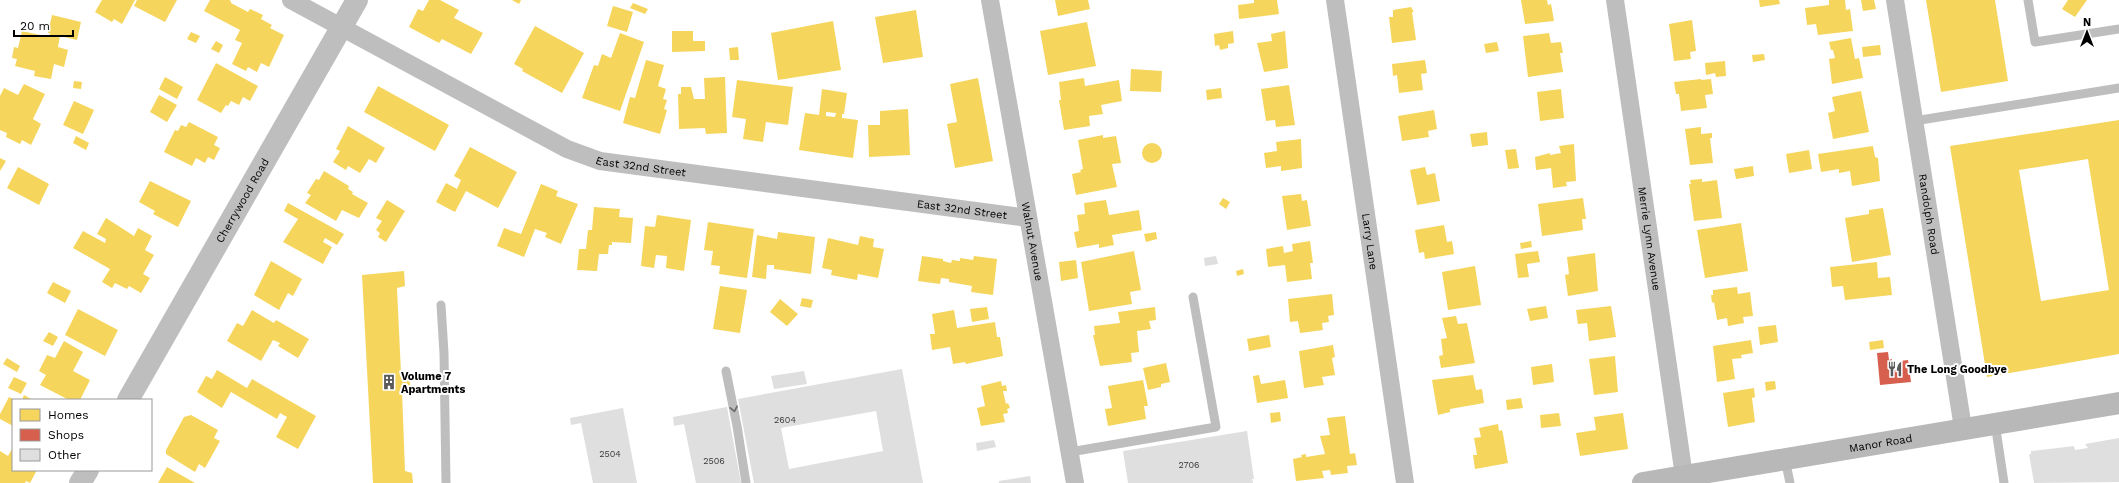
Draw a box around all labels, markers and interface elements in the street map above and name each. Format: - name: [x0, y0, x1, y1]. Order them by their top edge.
- scale bar: [14, 12, 73, 38]
- north arrow: [2067, 12, 2107, 52]
- text: N: [2083, 16, 2091, 29]
- text: 20 m: [20, 19, 50, 33]
- street label: East 32nd Street: [594, 153, 687, 179]
- street label: Cherrywood Road: [213, 156, 272, 245]
- street label: Randolph Road: [1916, 173, 1942, 256]
- street label: Merrie Lynn Avenue: [1636, 186, 1664, 291]
- street label: East 32nd Street: [916, 197, 1008, 222]
- street label: Walnut Avenue: [1019, 201, 1046, 282]
- street label: Larry Lane: [1359, 212, 1381, 271]
- restaurant icon: The Long Goodbye: [1886, 360, 1904, 378]
- place label: The Long Goodbye: [1907, 363, 2007, 376]
- place label: Volume 7 Apartments: [401, 370, 465, 396]
- building icon: Volume 7 Apartments: [380, 373, 398, 391]
- legend: [12, 399, 152, 471]
- one-way arrow: [729, 406, 737, 412]
- text: Homes: [48, 408, 89, 422]
- house number: 2604: [774, 415, 796, 425]
- text: Shops: [48, 428, 84, 442]
- street label: Manor Road: [1848, 431, 1913, 455]
- text: Other: [48, 448, 81, 462]
- house number: 2504: [599, 449, 621, 459]
- house number: 2506: [703, 456, 725, 466]
- house number: 2706: [1178, 460, 1200, 470]

